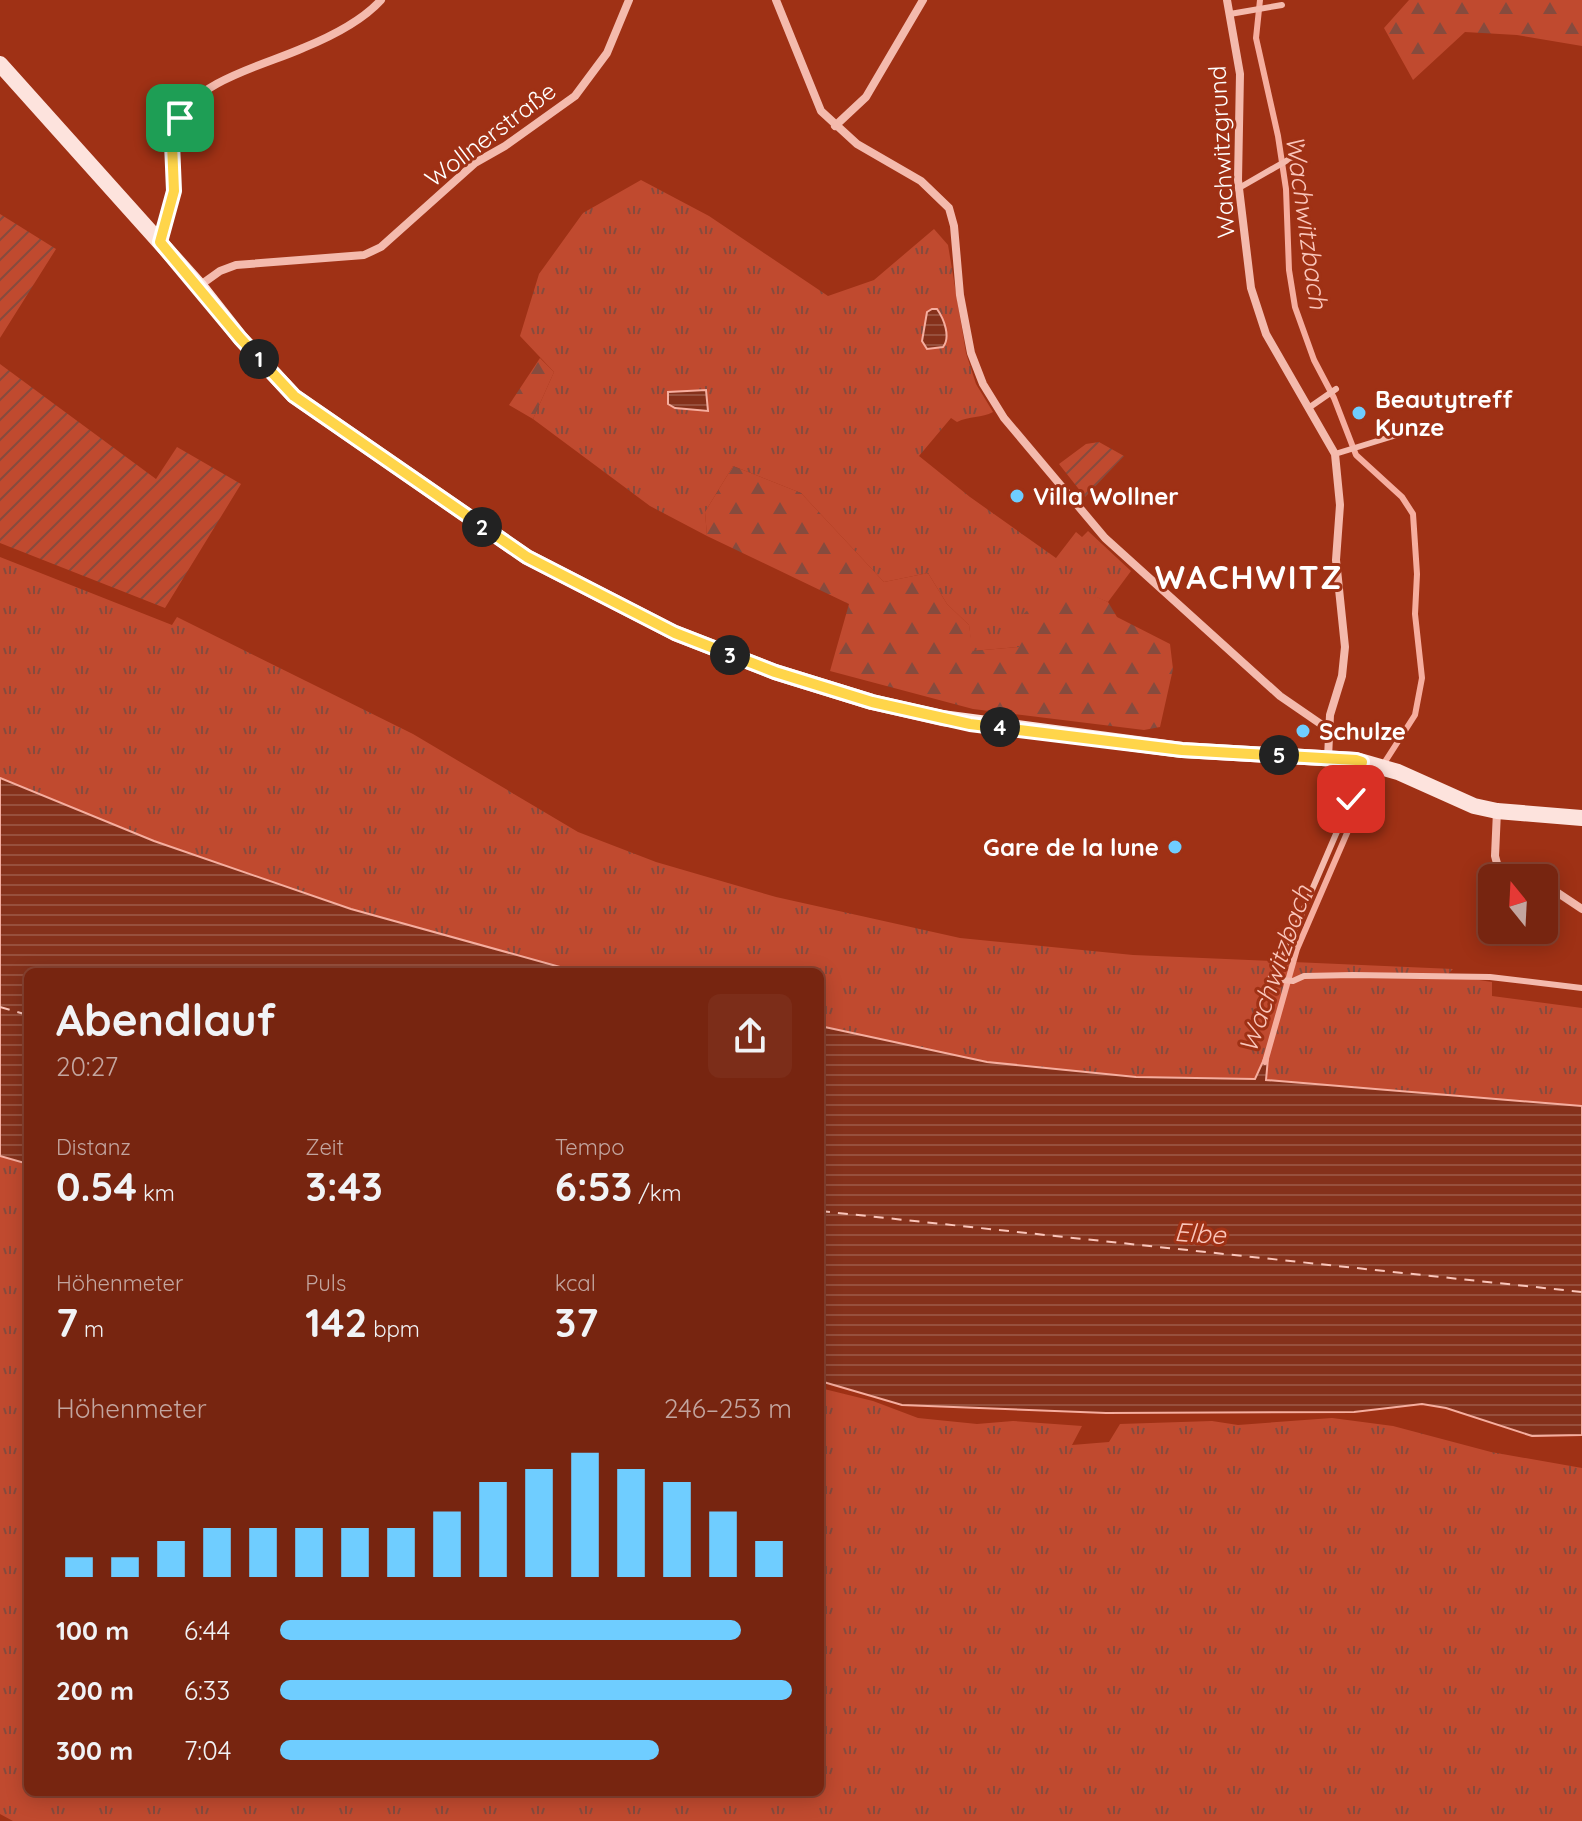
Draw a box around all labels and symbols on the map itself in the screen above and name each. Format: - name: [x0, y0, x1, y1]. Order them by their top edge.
- street label: Wachwitzgrund: [1202, 65, 1240, 239]
- street label: Wollnerstraße: [419, 75, 561, 193]
- pin: [146, 84, 214, 152]
- water label: Wachwitzbach: [1278, 133, 1336, 312]
- pin: 1: [239, 339, 279, 379]
- place label: Beautytreff Kunze: [1375, 384, 1513, 442]
- marker: Beautytreff Kunze: [1350, 404, 1368, 422]
- place label: Villa Wollner: [1033, 481, 1179, 511]
- marker: Villa Wollner: [1008, 487, 1026, 505]
- pin: 2: [462, 507, 502, 547]
- district label: WACHWITZ: [1155, 557, 1343, 597]
- pin: 3: [710, 635, 750, 675]
- pin: 4: [980, 707, 1020, 747]
- place label: Schulze: [1319, 716, 1406, 746]
- marker: Schulze: [1294, 722, 1312, 740]
- pin: 5: [1259, 735, 1299, 775]
- pin: [1317, 765, 1385, 833]
- place label: Gare de la lune: [983, 832, 1159, 862]
- marker: Gare de la lune: [1166, 838, 1184, 856]
- north arrow: [1478, 864, 1558, 944]
- water label: Wachwitzbach: [1231, 880, 1319, 1057]
- water label: Elbe: [1173, 1215, 1228, 1251]

